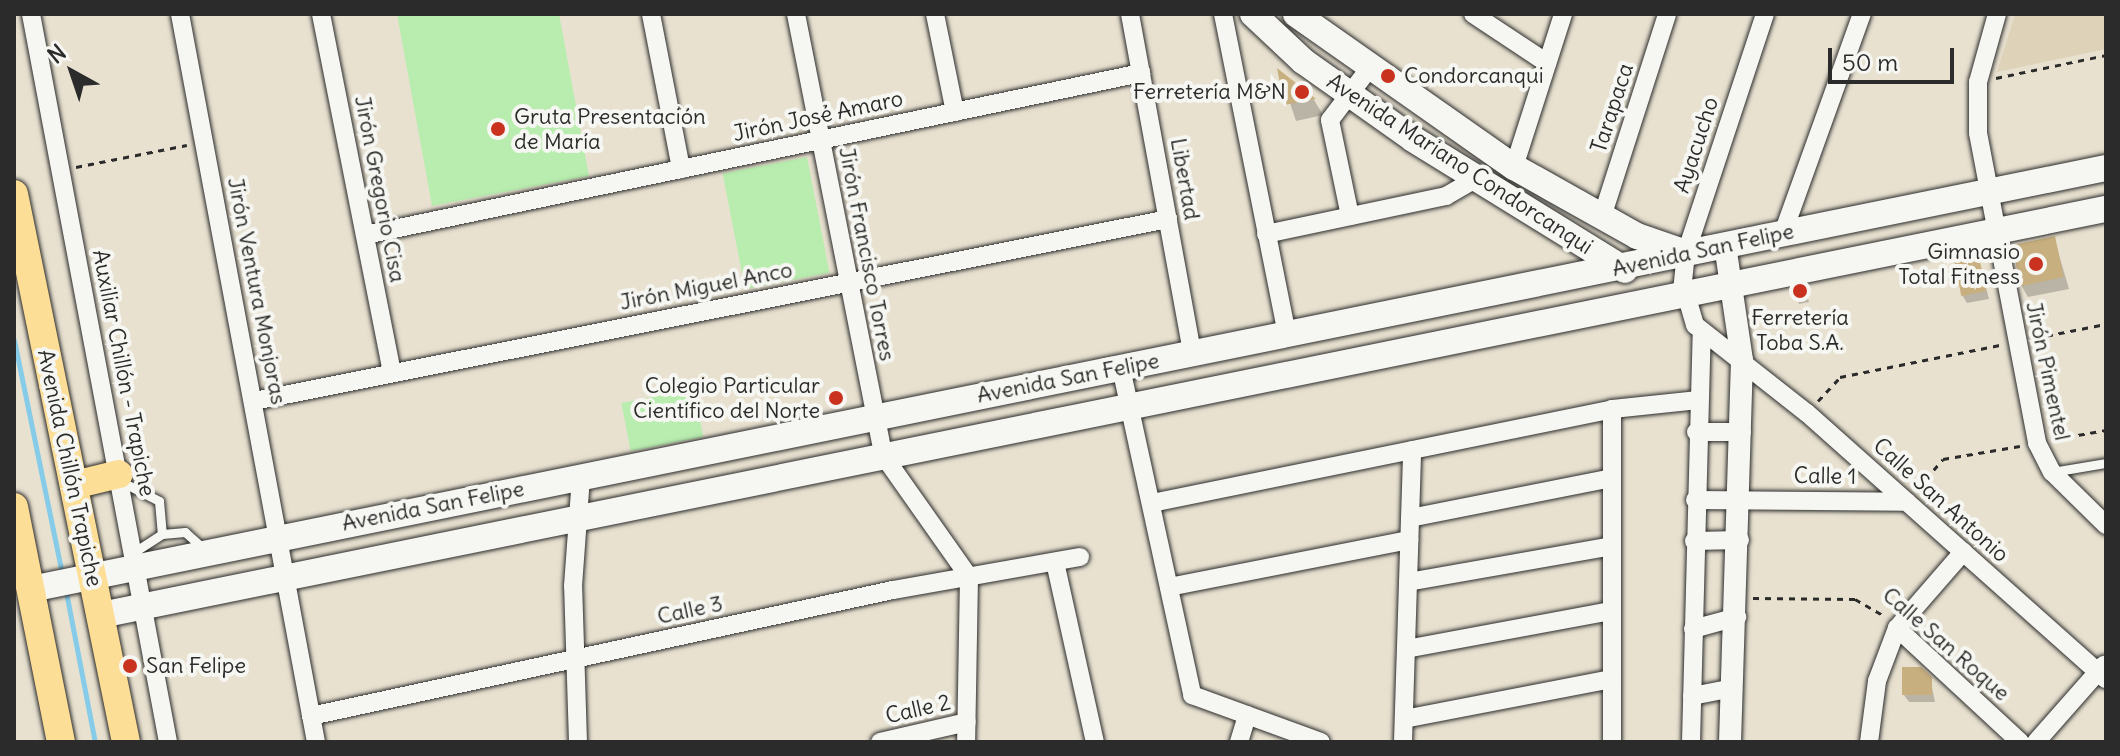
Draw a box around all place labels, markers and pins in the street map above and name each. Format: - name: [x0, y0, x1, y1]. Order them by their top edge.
- place label: Condorcanqui: [1404, 63, 1544, 89]
- marker: Condorcanqui: [1379, 67, 1397, 85]
- place label: Ferretería M&N: [1133, 79, 1286, 105]
- marker: Ferretería M&N: [1293, 83, 1311, 101]
- place label: Gruta Presentación de María: [514, 103, 706, 154]
- marker: Gruta Presentación de María: [489, 120, 507, 138]
- place label: Gimnasio Total Fitness: [1898, 238, 2020, 290]
- marker: Gimnasio Total Fitness: [2027, 255, 2045, 273]
- marker: Ferretería Toba S.A.: [1791, 282, 1809, 300]
- place label: Ferretería Toba S.A.: [1751, 304, 1849, 356]
- place label: Colegio Particular Científico del Norte: [633, 372, 820, 424]
- marker: Colegio Particular Científico del Norte: [827, 389, 845, 407]
- place label: San Felipe: [146, 653, 246, 679]
- marker: San Felipe: [121, 657, 139, 675]

